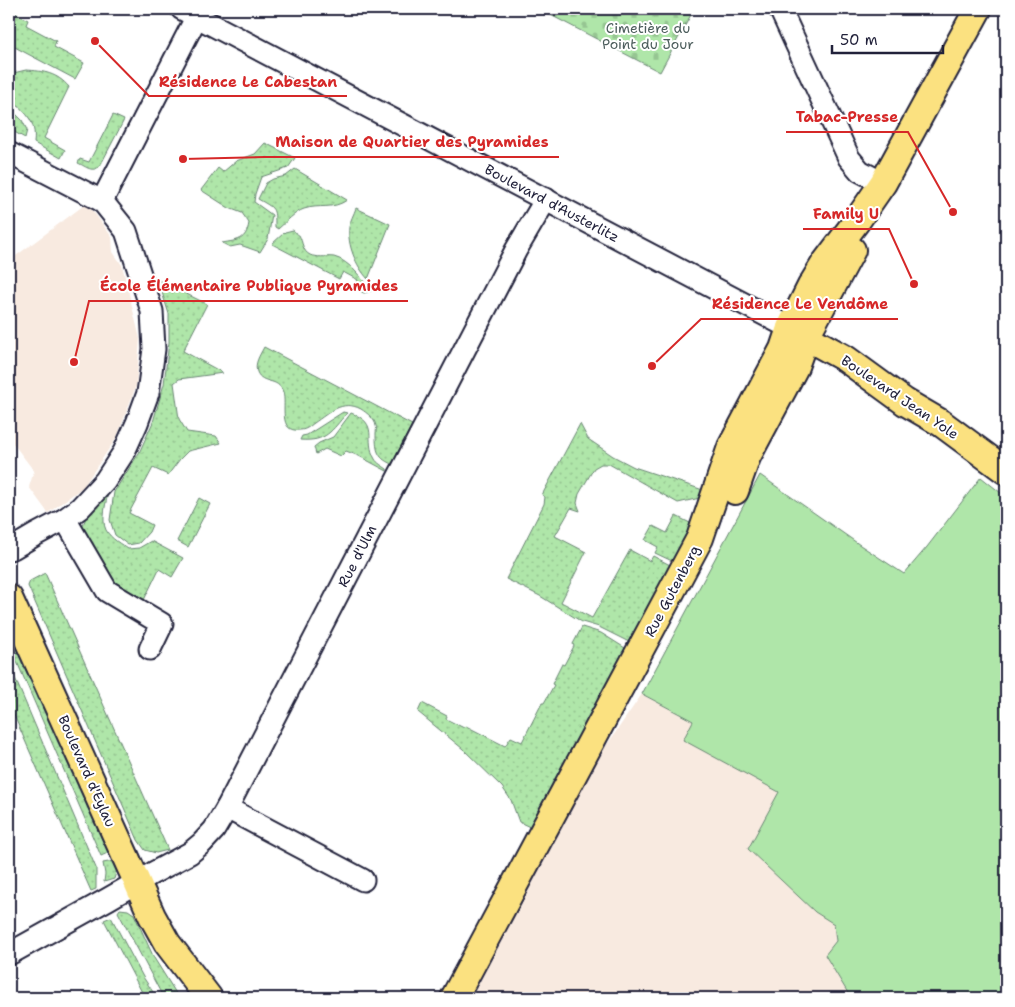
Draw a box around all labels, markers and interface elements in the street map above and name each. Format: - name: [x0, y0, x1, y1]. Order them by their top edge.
- park label: Cimetière du Point du Jour: [602, 19, 694, 53]
- scale bar: [832, 22, 944, 54]
- text: 50 m: [840, 30, 878, 50]
- callout: Résidence Le Cabestan: [149, 66, 347, 96]
- text: Résidence Le Cabestan: [159, 72, 337, 92]
- callout: Tabac-Presse: [786, 102, 908, 132]
- text: Tabac-Presse: [796, 107, 898, 127]
- callout: Maison de Quartier des Pyramides: [265, 127, 559, 157]
- text: Maison de Quartier des Pyramides: [275, 132, 549, 152]
- street label: Boulevard d'Austerlitz: [482, 160, 622, 246]
- callout: Family U: [803, 199, 889, 229]
- text: Family U: [813, 204, 879, 224]
- callout: École Élémentaire Publique Pyramides: [89, 271, 408, 301]
- text: École Élémentaire Publique Pyramides: [100, 275, 398, 296]
- callout: Résidence Le Vendôme: [701, 289, 898, 319]
- text: Résidence Le Vendôme: [712, 294, 888, 314]
- street label: Boulevard Jean Yole: [838, 351, 962, 443]
- street label: Rue d'Ulm: [334, 522, 380, 590]
- street label: Rue Gutenberg: [640, 542, 704, 640]
- street label: Boulevard d'Eylau: [54, 712, 120, 830]

